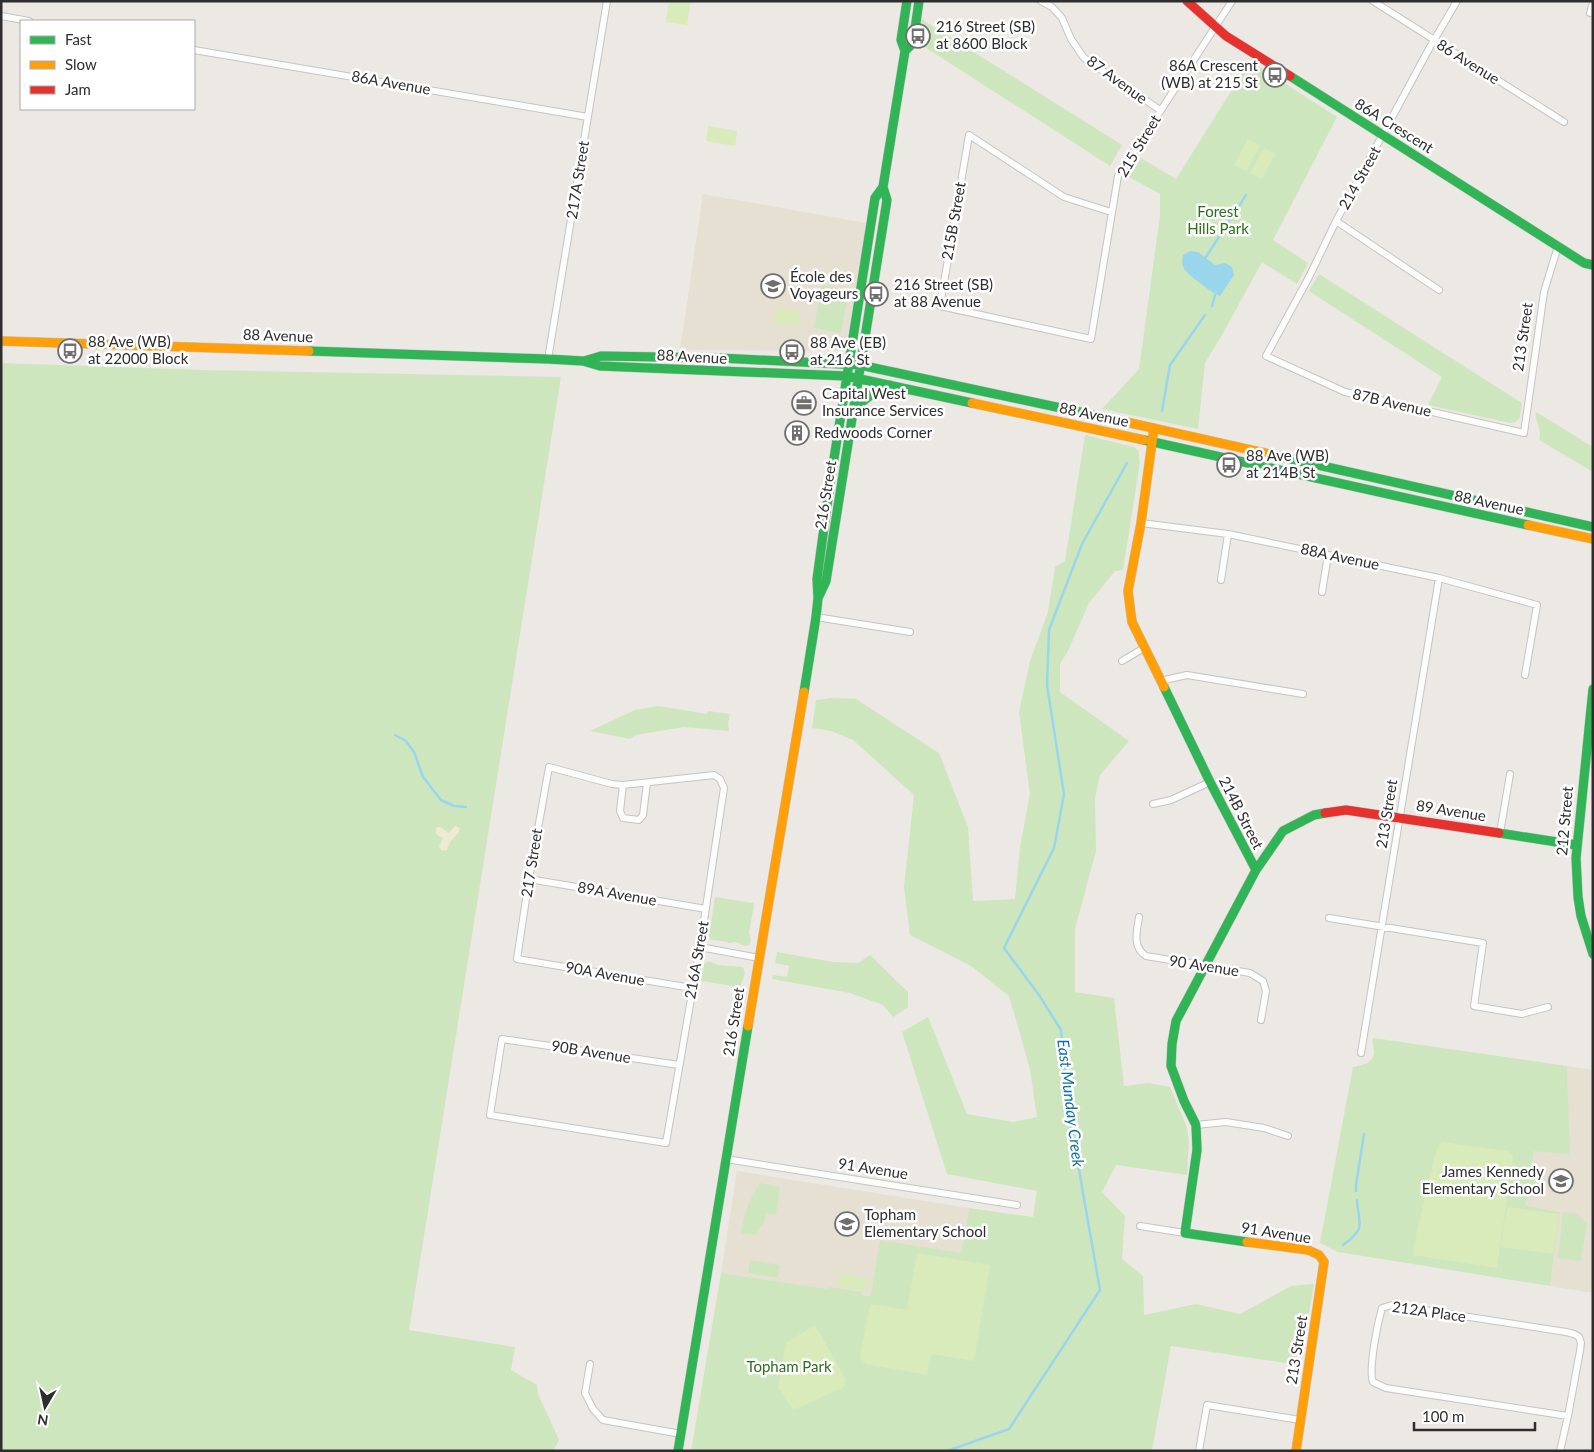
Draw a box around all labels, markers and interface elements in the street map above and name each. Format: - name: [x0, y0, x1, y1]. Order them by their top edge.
- place label: 216 Street (SB) at 8600 Block: [936, 17, 1035, 52]
- legend: [20, 20, 195, 110]
- bus stop icon: 216 Street (SB) at 8600 Block: [905, 23, 931, 49]
- text: Fast: [65, 30, 92, 48]
- street label: 86 Avenue: [1434, 35, 1503, 87]
- street label: 87 Avenue: [1084, 51, 1151, 107]
- text: Slow: [65, 55, 97, 73]
- place label: 86A Crescent (WB) at 215 St: [1161, 56, 1259, 91]
- bus stop icon: 86A Crescent (WB) at 215 St: [1262, 62, 1288, 88]
- street label: 86A Avenue: [350, 66, 432, 98]
- text: Jam: [65, 80, 91, 98]
- street label: 86A Crescent: [1352, 94, 1438, 157]
- street label: 215 Street: [1113, 111, 1164, 180]
- street label: 217A Street: [562, 139, 592, 220]
- street label: 214 Street: [1334, 142, 1384, 212]
- street label: 215B Street: [937, 180, 969, 261]
- park label: Forest Hills Park: [1187, 202, 1249, 237]
- place label: École des Voyageurs: [790, 267, 858, 302]
- school or university icon: École des Voyageurs: [760, 273, 786, 299]
- place label: 216 Street (SB) at 88 Avenue: [894, 275, 993, 310]
- bus stop icon: 216 Street (SB) at 88 Avenue: [863, 281, 889, 307]
- street label: 213 Street: [1508, 301, 1536, 372]
- street label: 88 Avenue: [243, 325, 314, 345]
- place label: 88 Ave (WB) at 22000 Block: [88, 332, 189, 367]
- place label: 88 Ave (EB) at 216 St: [810, 333, 886, 368]
- bus stop icon: 88 Ave (WB) at 22000 Block: [57, 338, 83, 364]
- bus stop icon: 88 Ave (EB) at 216 St: [779, 339, 805, 365]
- street label: 88 Avenue: [656, 345, 728, 367]
- place label: Capital West Insurance Services: [822, 384, 944, 419]
- street label: 87B Avenue: [1351, 384, 1433, 420]
- office icon: Capital West Insurance Services: [791, 390, 817, 416]
- street label: 88 Avenue: [1058, 398, 1131, 430]
- building icon: Redwoods Corner: [784, 420, 810, 446]
- place label: Redwoods Corner: [814, 423, 933, 441]
- place label: 88 Ave (WB) at 214B St: [1246, 446, 1329, 481]
- bus stop icon: 88 Ave (WB) at 214B St: [1216, 452, 1242, 478]
- street label: 216 Street: [811, 459, 839, 531]
- street label: 88 Avenue: [1453, 486, 1526, 518]
- street label: 88A Avenue: [1299, 539, 1381, 573]
- street label: 214B Street: [1216, 773, 1268, 852]
- street label: 213 Street: [1372, 778, 1400, 850]
- street label: 212 Street: [1552, 785, 1576, 856]
- street label: 89 Avenue: [1415, 796, 1487, 824]
- street label: 217 Street: [517, 827, 545, 899]
- street label: 89A Avenue: [576, 877, 658, 909]
- street label: 216A Street: [680, 919, 712, 1000]
- street label: 90 Avenue: [1168, 951, 1240, 979]
- street label: 90A Avenue: [564, 957, 646, 989]
- street label: 216 Street: [719, 986, 747, 1058]
- street label: 90B Avenue: [550, 1036, 632, 1066]
- water label: East Munday Creek: [1054, 1038, 1089, 1168]
- street label: 91 Avenue: [837, 1154, 909, 1182]
- place label: James Kennedy Elementary School: [1422, 1162, 1544, 1197]
- school or university icon: James Kennedy Elementary School: [1548, 1168, 1574, 1194]
- place label: Topham Elementary School: [864, 1205, 986, 1240]
- school or university icon: Topham Elementary School: [834, 1211, 860, 1237]
- street label: 91 Avenue: [1240, 1218, 1312, 1246]
- street label: 212A Place: [1391, 1297, 1467, 1325]
- street label: 213 Street: [1282, 1314, 1310, 1386]
- park label: Topham Park: [746, 1357, 832, 1375]
- north arrow: [20, 1382, 70, 1432]
- scale bar: [1414, 1400, 1535, 1432]
- text: 100 m: [1422, 1407, 1464, 1425]
- text: N: [36, 1411, 50, 1430]

